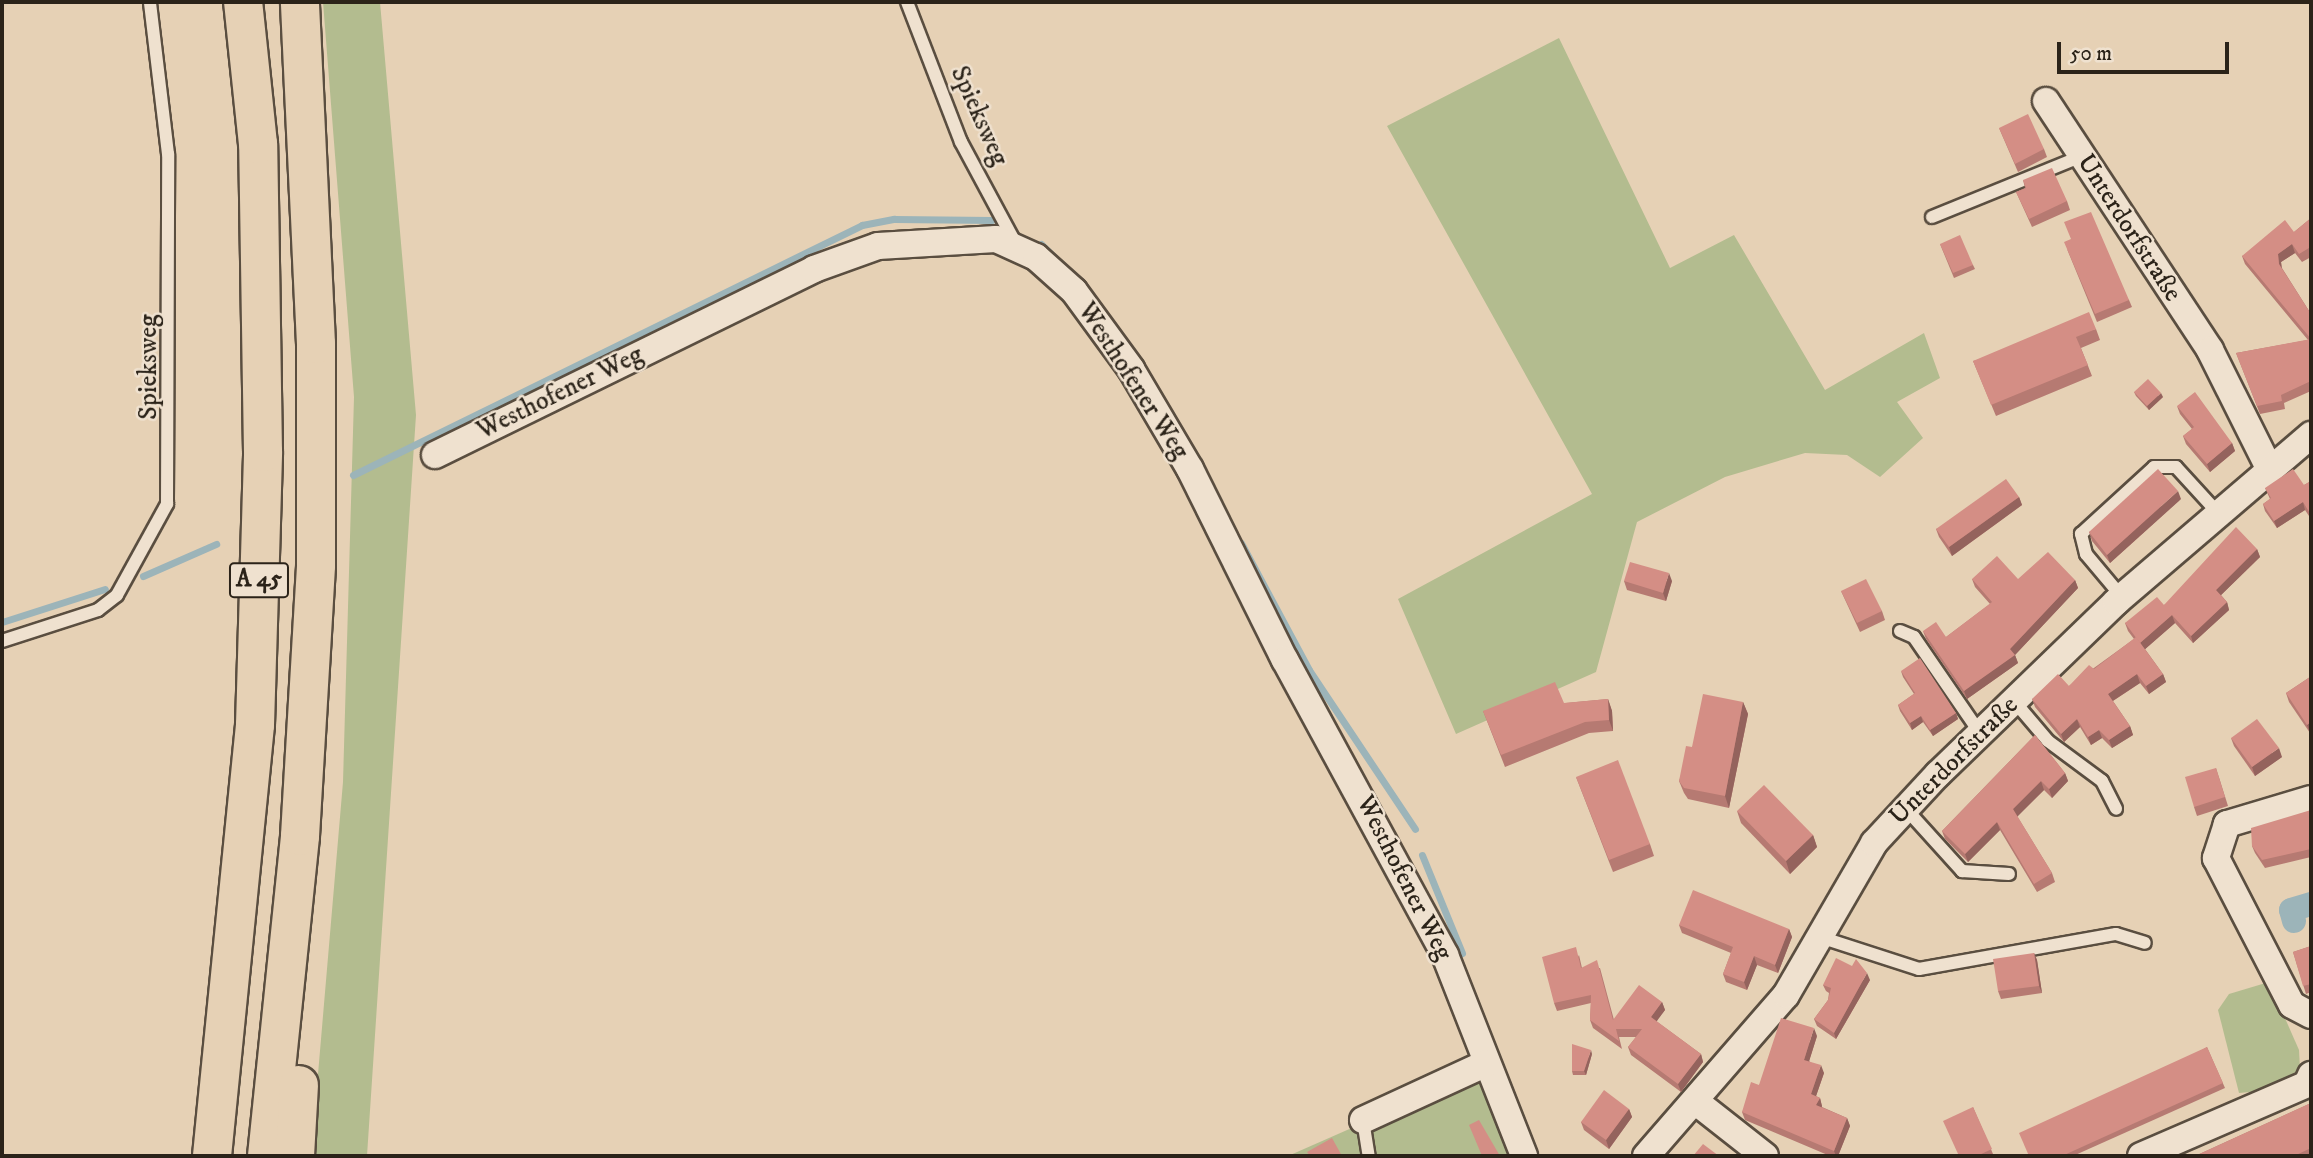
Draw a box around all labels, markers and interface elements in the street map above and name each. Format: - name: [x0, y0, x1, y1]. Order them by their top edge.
- scale bar: [2061, 28, 2232, 72]
- text: 50 m: [2070, 41, 2112, 67]
- street label: Spieksweg: [943, 61, 1015, 171]
- street label: Unterdorfstraße: [2070, 148, 2188, 308]
- street label: Westhofener Weg: [1071, 297, 1195, 465]
- street label: Spieksweg: [133, 314, 165, 420]
- street label: Westhofener Weg: [472, 339, 648, 447]
- road number: A 45: [228, 560, 290, 600]
- street label: Unterdorfstraße: [1883, 690, 2025, 832]
- street label: Westhofener Weg: [1349, 790, 1459, 966]

